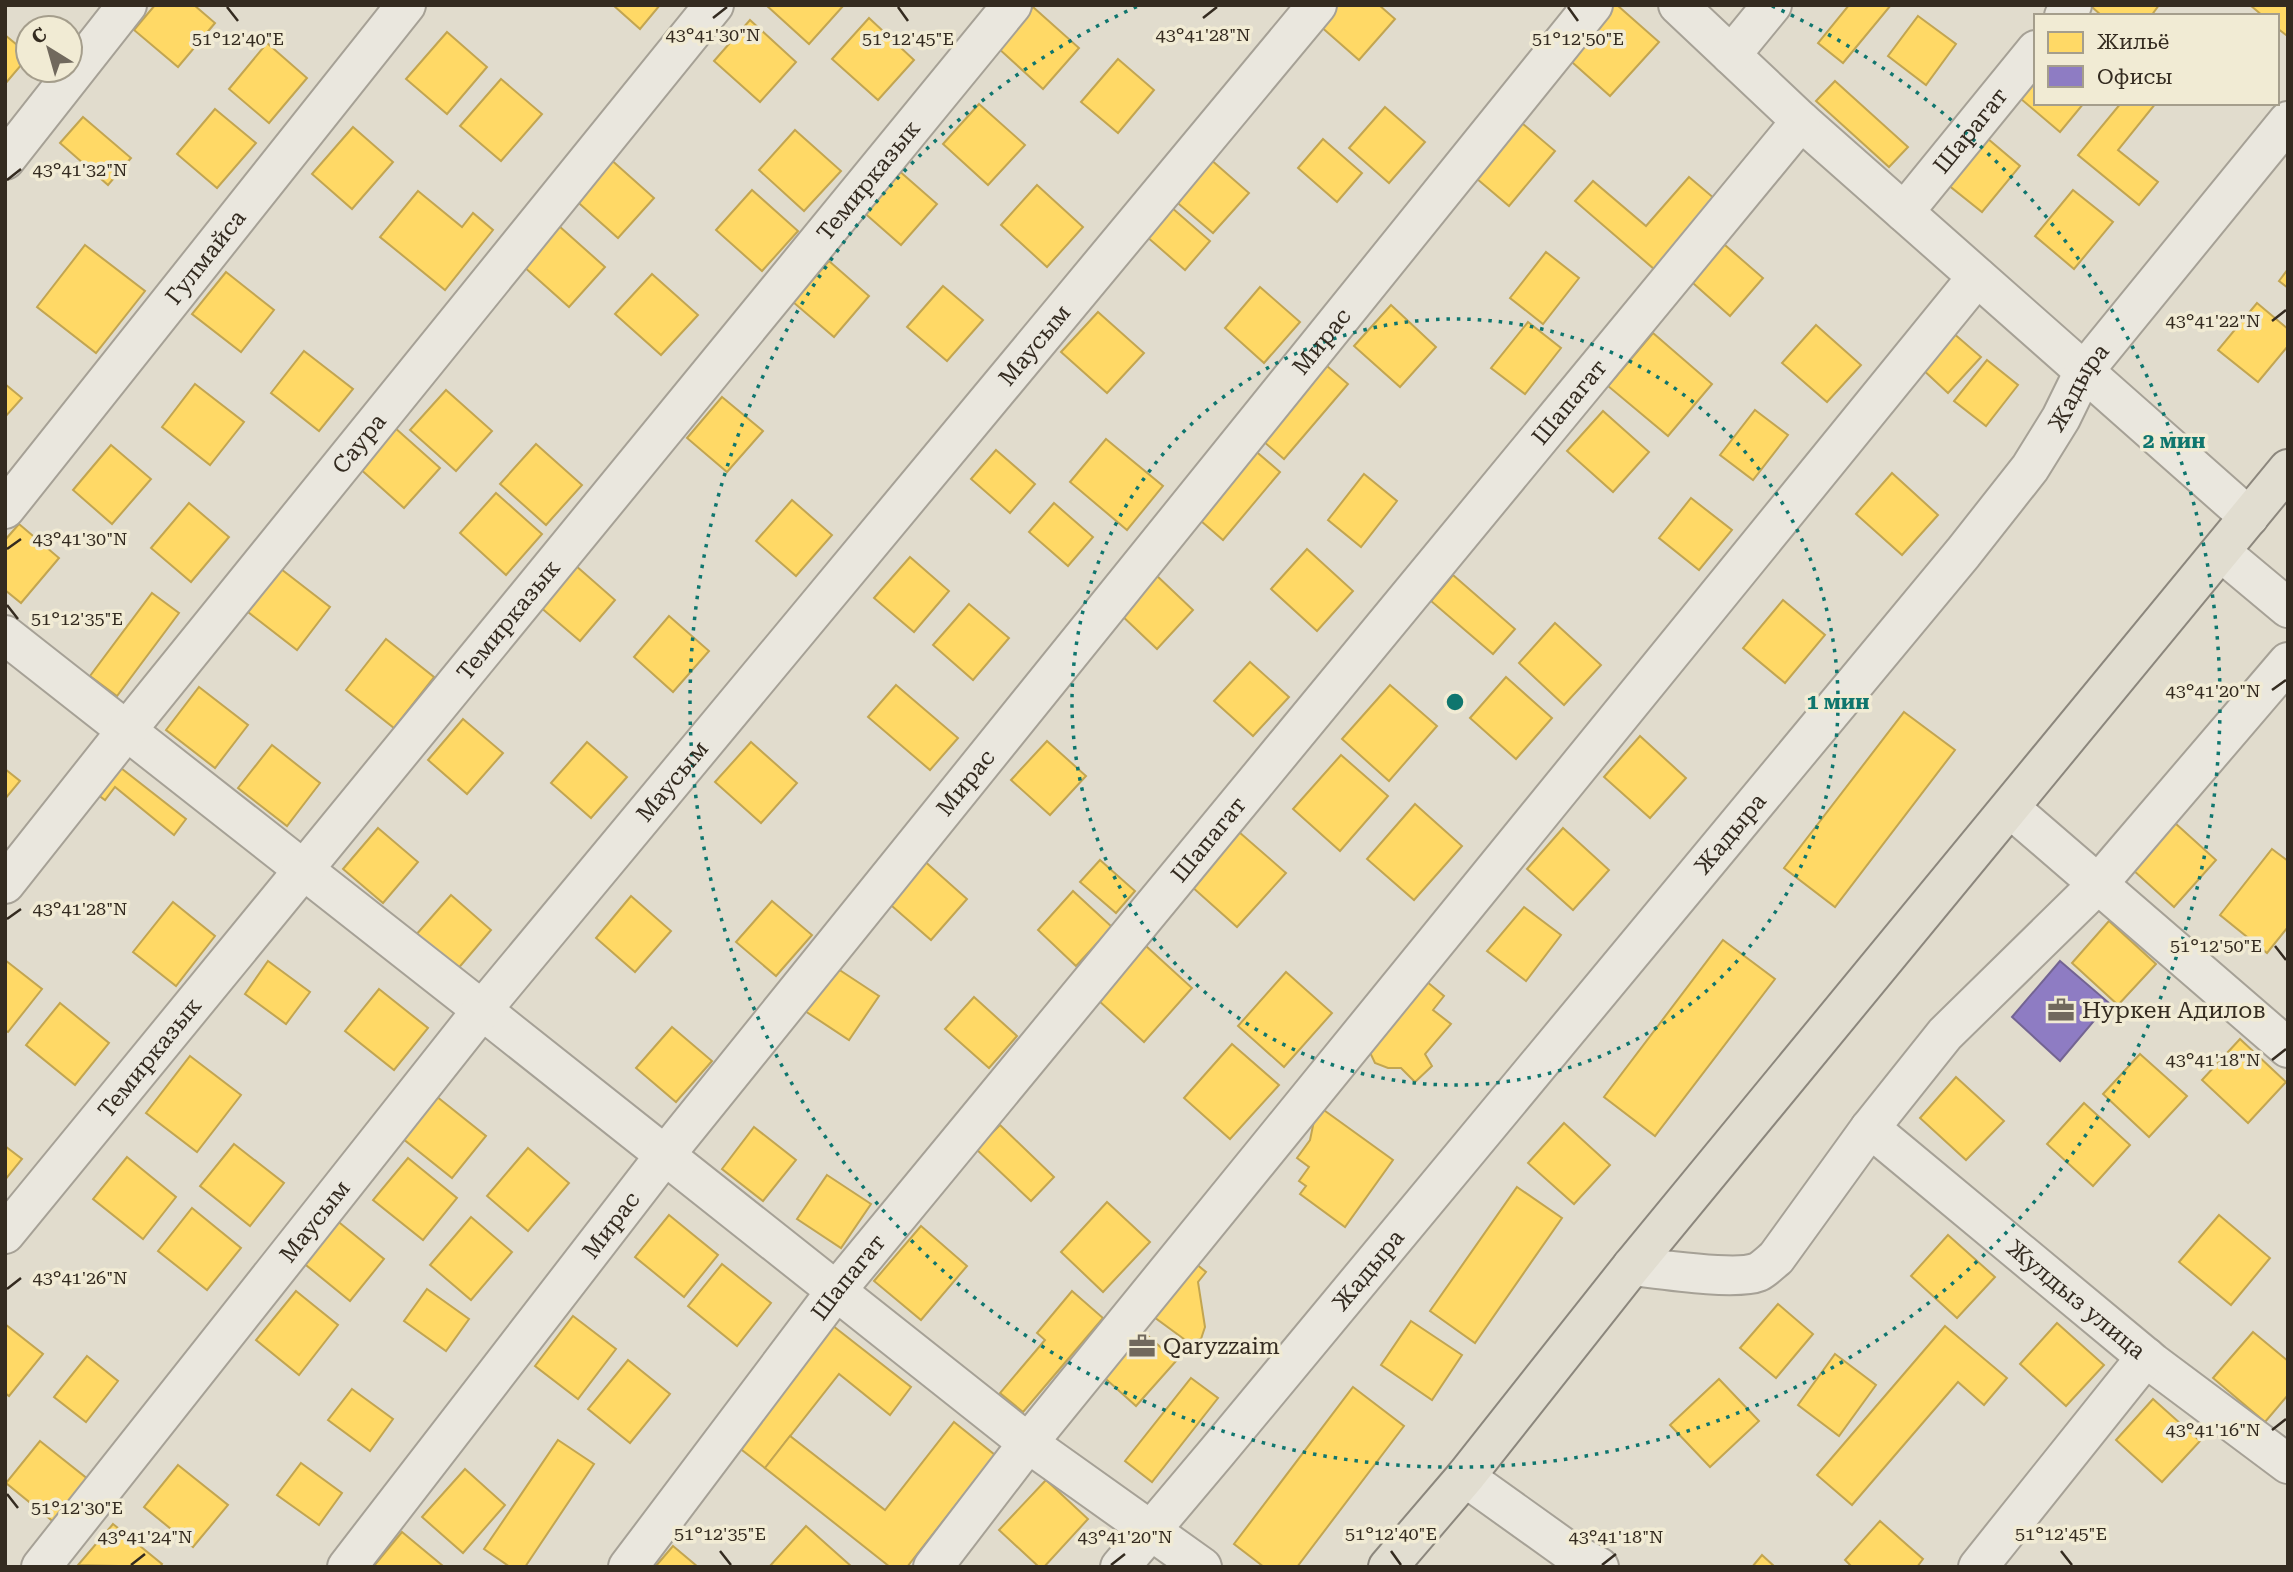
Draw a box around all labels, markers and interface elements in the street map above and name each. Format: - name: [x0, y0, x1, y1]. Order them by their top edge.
- north arrow: [14, 14, 84, 84]
- legend: [2034, 14, 2279, 105]
- text: С: [27, 23, 51, 49]
- text: 43°41'30"N: [666, 24, 760, 45]
- text: 43°41'28"N: [1156, 24, 1250, 45]
- text: 51°12'40"E: [192, 28, 284, 49]
- text: 51°12'45"E: [862, 28, 954, 49]
- text: 51°12'50"E: [1532, 28, 1624, 49]
- text: Жильё: [2097, 30, 2169, 54]
- text: Офисы: [2097, 65, 2172, 89]
- street label: Шарагат: [1928, 82, 2013, 179]
- street label: Темирказык: [811, 115, 926, 246]
- text: 43°41'32"N: [33, 159, 127, 180]
- street label: Гулмайса: [160, 204, 251, 310]
- street label: Маусым: [993, 299, 1076, 391]
- street label: Мирас: [1287, 303, 1356, 380]
- text: 43°41'22"N: [2166, 310, 2260, 331]
- street label: Жадыра: [2043, 338, 2115, 436]
- street label: Шапагат: [1526, 354, 1612, 450]
- street label: Саура: [327, 408, 392, 479]
- text: 2 мин: [2143, 429, 2205, 453]
- text: 43°41'30"N: [33, 528, 127, 549]
- street label: Темирказык: [451, 554, 566, 685]
- text: 51°12'35"E: [31, 608, 123, 629]
- text: 43°41'20"N: [2166, 680, 2260, 701]
- centre of rings: [1443, 690, 1467, 714]
- text: 1 мин: [1807, 690, 1869, 714]
- street label: Маусым: [631, 735, 714, 827]
- street label: Мирас: [931, 744, 1000, 821]
- street label: Жадыра: [1689, 787, 1772, 880]
- street label: Шапагат: [1166, 791, 1251, 887]
- text: 43°41'28"N: [33, 898, 127, 919]
- text: 51°12'50"E: [2170, 935, 2262, 956]
- street label: Темирказык: [92, 992, 207, 1123]
- office icon: Нуркен Адилов: [2046, 995, 2076, 1025]
- place label: Нуркен Адилов: [2082, 997, 2266, 1024]
- text: 43°41'18"N: [2166, 1049, 2260, 1070]
- street label: Маусым: [274, 1175, 355, 1268]
- street label: Мирас: [577, 1186, 645, 1264]
- street label: Жадыра: [1327, 1224, 1410, 1316]
- street label: Шапагат: [805, 1229, 891, 1325]
- street label: Жулдыз улица: [2001, 1234, 2151, 1365]
- text: 43°41'26"N: [33, 1267, 127, 1288]
- office icon: Qaryzzaim: [1127, 1331, 1157, 1361]
- place label: Qaryzzaim: [1163, 1333, 1280, 1360]
- text: 43°41'16"N: [2166, 1419, 2260, 1440]
- text: 51°12'30"E: [31, 1497, 123, 1518]
- text: 51°12'35"E: [674, 1523, 766, 1544]
- text: 51°12'40"E: [1345, 1523, 1437, 1544]
- text: 51°12'45"E: [2015, 1523, 2107, 1544]
- text: 43°41'24"N: [98, 1526, 192, 1547]
- text: 43°41'20"N: [1078, 1526, 1172, 1547]
- text: 43°41'18"N: [1569, 1526, 1663, 1547]

